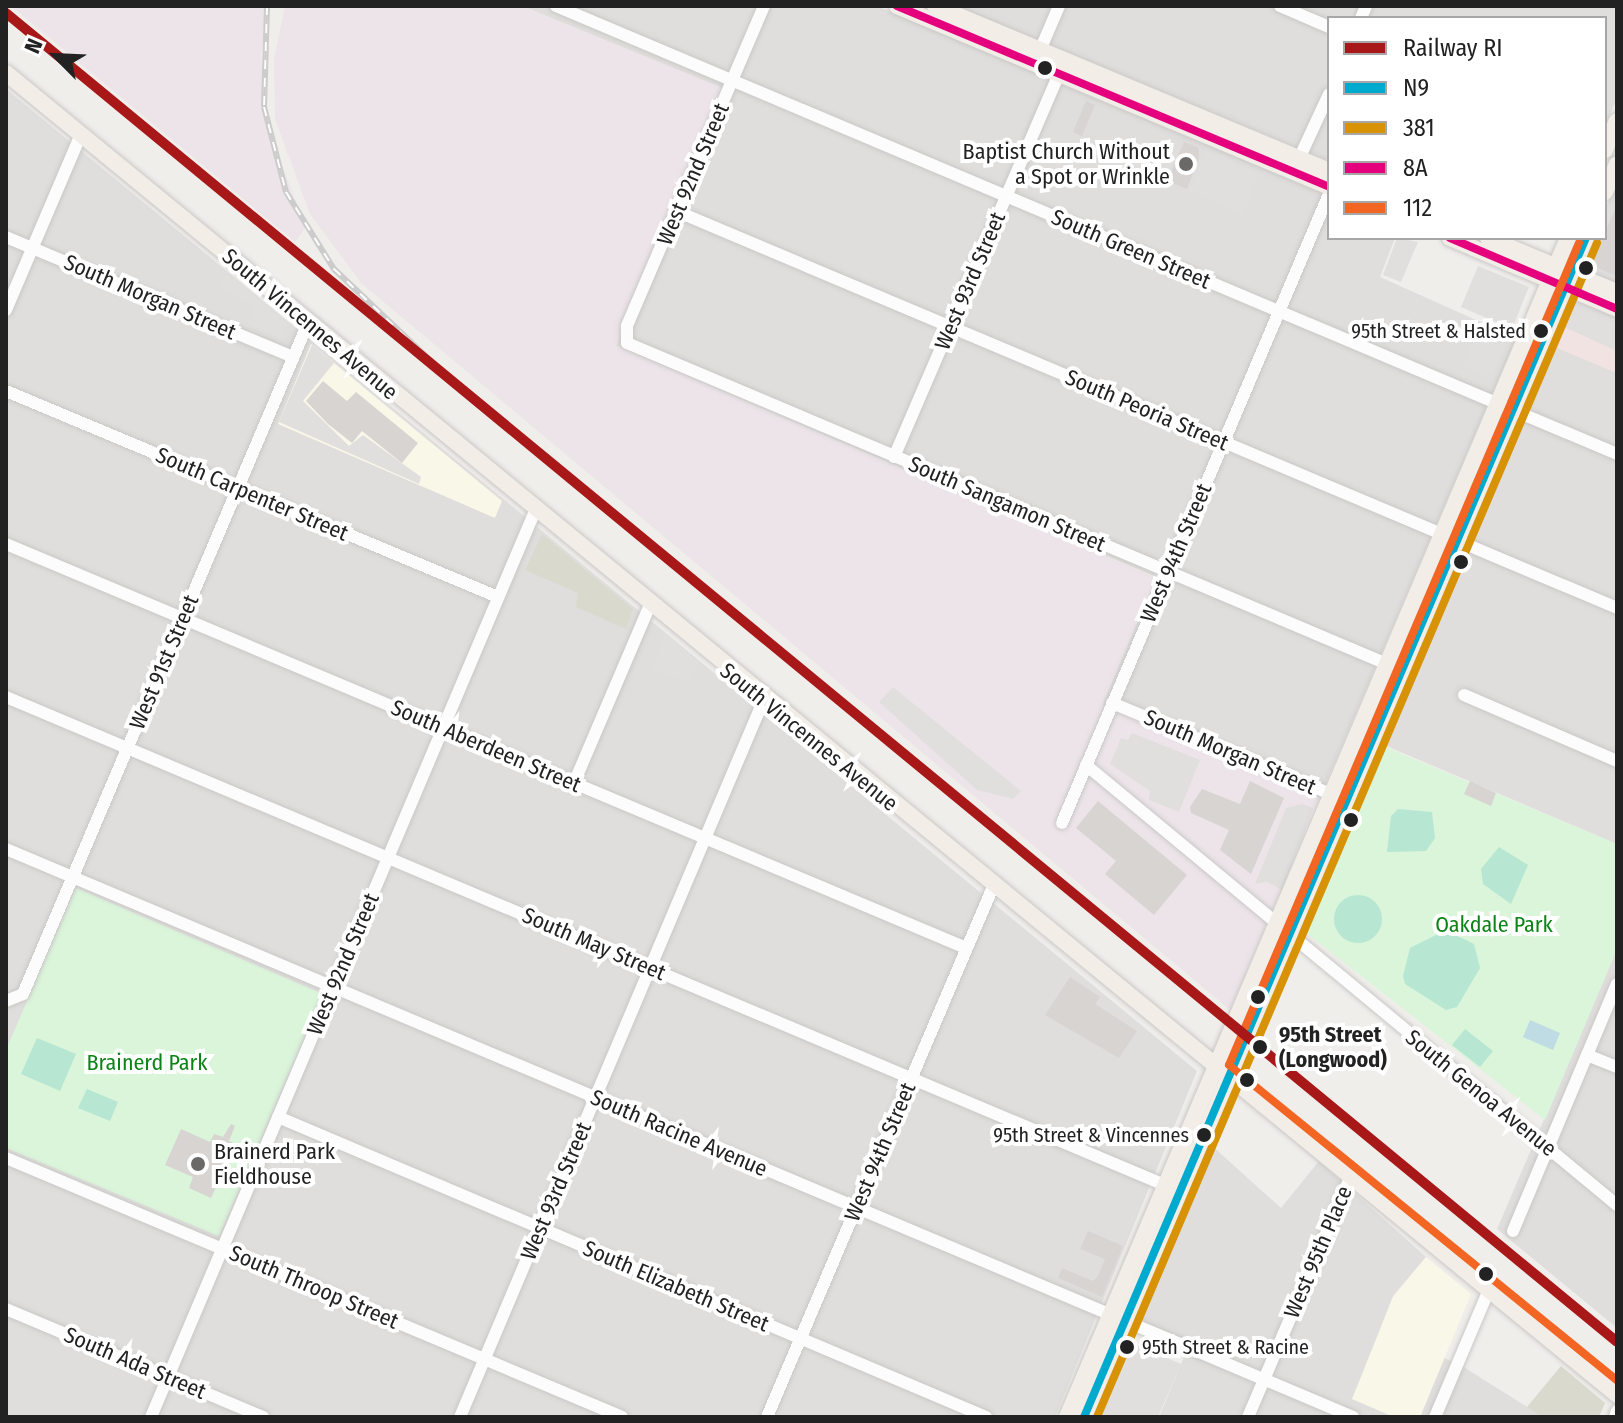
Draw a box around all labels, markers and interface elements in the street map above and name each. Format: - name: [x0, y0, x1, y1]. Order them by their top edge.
- north arrow: [16, 16, 96, 96]
- legend: [1327, 16, 1607, 240]
- text: Railway RI: [1403, 34, 1503, 62]
- text: N: [19, 35, 49, 58]
- unlabelled marker: [1037, 60, 1053, 76]
- text: N9: [1403, 74, 1429, 102]
- street label: West 92nd Street: [651, 99, 735, 249]
- text: 381: [1403, 114, 1435, 142]
- place label: Baptist Church Without a Spot or Wrinkle: [963, 138, 1170, 190]
- text: 8A: [1403, 154, 1428, 182]
- marker: Baptist Church Without a Spot or Wrinkle: [1177, 155, 1195, 173]
- text: 112: [1403, 194, 1432, 222]
- street label: South Green Street: [1048, 204, 1214, 294]
- street label: West 93rd Street: [929, 208, 1011, 354]
- street label: South Vincennes Avenue: [217, 243, 403, 405]
- street label: South Morgan Street: [60, 249, 240, 345]
- unlabelled marker: [1578, 260, 1594, 276]
- place label: 95th Street & Halsted: [1351, 319, 1526, 343]
- marker: 95th Street & Halsted: [1533, 323, 1549, 339]
- street label: South Peoria Street: [1062, 364, 1232, 456]
- street label: South Carpenter Street: [152, 442, 352, 546]
- street label: South Sangamon Street: [905, 451, 1109, 557]
- street label: West 94th Street: [1135, 480, 1217, 626]
- unlabelled marker: [1453, 554, 1469, 570]
- street label: West 91st Street: [124, 591, 204, 733]
- street label: South Vincennes Avenue: [715, 657, 903, 817]
- street label: South Aberdeen Street: [387, 694, 585, 798]
- street label: South Morgan Street: [1140, 704, 1320, 800]
- unlabelled marker: [1343, 812, 1359, 828]
- street label: West 92nd Street: [301, 889, 385, 1039]
- street label: South May Street: [518, 902, 670, 986]
- park label: Oakdale Park: [1435, 912, 1553, 938]
- unlabelled marker: [1250, 989, 1266, 1005]
- place label: 95th Street (Longwood): [1279, 1021, 1387, 1072]
- street label: South Genoa Avenue: [1400, 1024, 1562, 1162]
- marker: 95th Street (Longwood): [1248, 1035, 1272, 1059]
- park label: Brainerd Park: [87, 1050, 207, 1076]
- unlabelled marker: [1239, 1072, 1255, 1088]
- street label: West 94th Street: [839, 1079, 921, 1225]
- street label: South Racine Avenue: [587, 1084, 771, 1182]
- street label: West 93rd Street: [515, 1118, 597, 1264]
- place label: 95th Street & Vincennes: [993, 1123, 1189, 1147]
- marker: 95th Street & Vincennes: [1196, 1127, 1212, 1143]
- place label: Brainerd Park Fieldhouse: [214, 1138, 335, 1190]
- marker: Brainerd Park Fieldhouse: [189, 1155, 207, 1173]
- street label: West 95th Place: [1278, 1182, 1358, 1322]
- street label: South Elizabeth Street: [579, 1235, 773, 1337]
- street label: South Throop Street: [226, 1240, 402, 1334]
- unlabelled marker: [1478, 1266, 1494, 1282]
- street label: South Ada Street: [60, 1321, 210, 1405]
- place label: 95th Street & Racine: [1142, 1335, 1309, 1359]
- marker: 95th Street & Racine: [1119, 1339, 1135, 1355]

